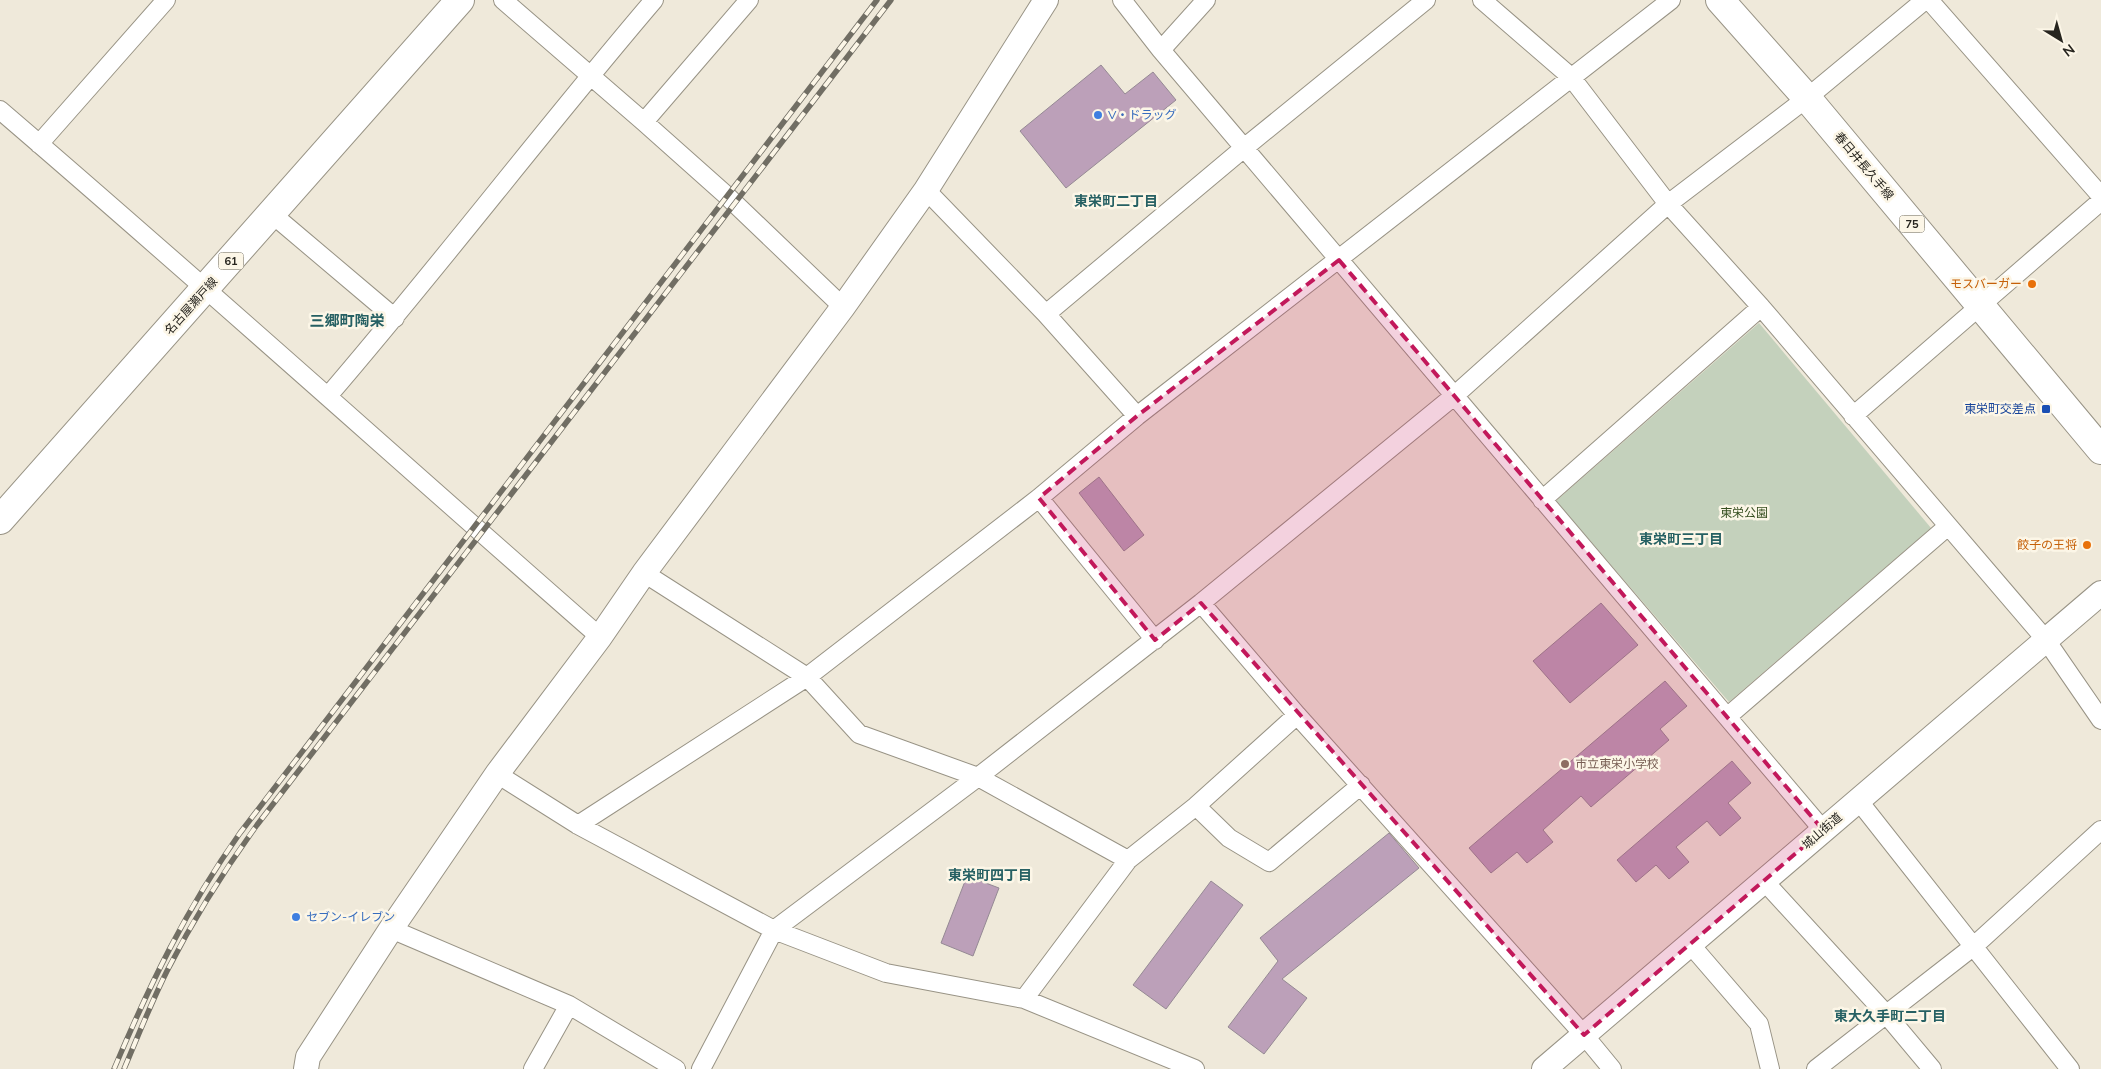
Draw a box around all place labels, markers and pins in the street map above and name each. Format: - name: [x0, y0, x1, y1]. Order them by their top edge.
- place label: V・ドラッグ: [1108, 107, 1176, 122]
- marker: V・ドラッグ: [1092, 109, 1104, 121]
- place label: モスバーガー: [1950, 276, 2022, 291]
- marker: モスバーガー: [2026, 278, 2038, 290]
- place label: 東栄町交差点: [1964, 401, 2036, 416]
- marker: 東栄町交差点: [2040, 403, 2052, 415]
- place label: 餃子の王将: [2017, 537, 2077, 552]
- marker: 餃子の王将: [2081, 539, 2093, 551]
- place label: 市立東栄小学校: [1575, 756, 1659, 771]
- marker: 市立東栄小学校: [1559, 758, 1571, 770]
- place label: セブン-イレブン: [306, 909, 395, 924]
- marker: セブン-イレブン: [290, 911, 302, 923]

